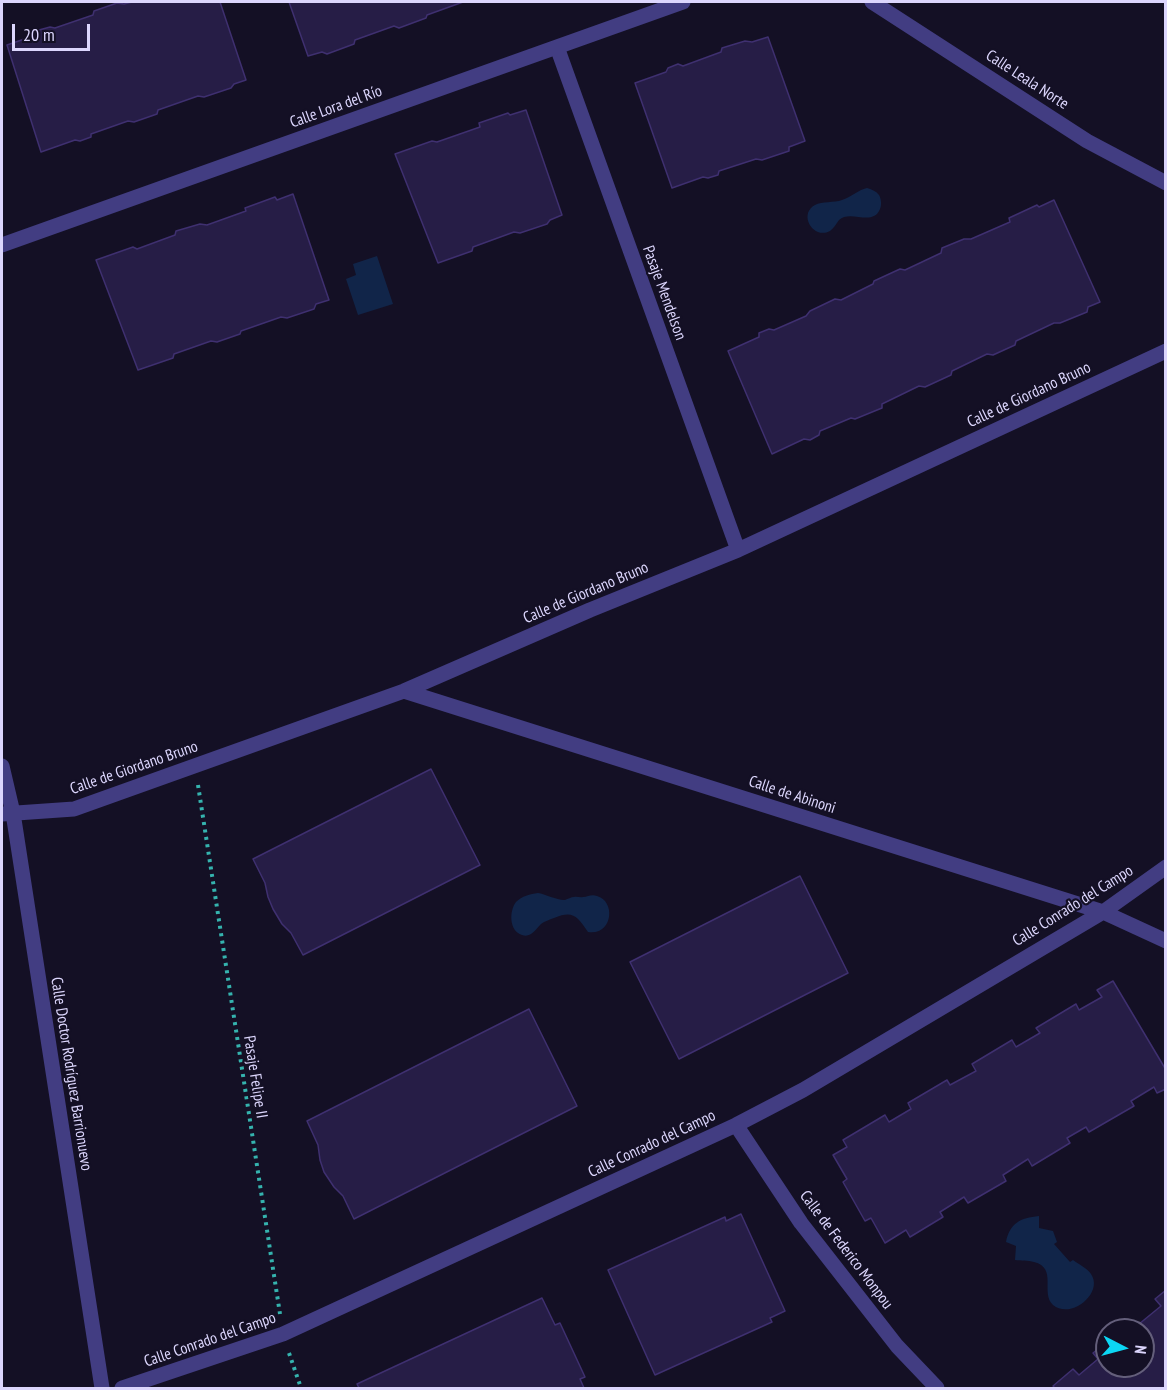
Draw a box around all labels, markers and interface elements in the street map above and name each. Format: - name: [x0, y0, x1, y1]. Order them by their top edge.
- scale bar: [15, 12, 93, 50]
- text: 20 m: [23, 23, 55, 46]
- street label: Calle Leala Norte: [982, 46, 1072, 114]
- street label: Calle Lora del Río: [287, 81, 385, 133]
- street label: Pasaje Mendelson: [638, 243, 690, 343]
- street label: Calle de Giordano Bruno: [964, 358, 1094, 432]
- street label: Calle de Giordano Bruno: [521, 558, 651, 628]
- street label: Calle de Giordano Bruno: [68, 737, 200, 799]
- street label: Calle de Abinoni: [746, 772, 838, 818]
- street label: Calle Conrado del Campo: [1009, 861, 1137, 951]
- street label: Calle Doctor Rodríguez Barrionuevo: [46, 976, 96, 1172]
- street label: Pasaje Felipe II: [239, 1034, 271, 1120]
- street label: Calle Conrado del Campo: [585, 1106, 719, 1182]
- street label: Calle de Federico Monpou: [795, 1187, 897, 1313]
- street label: Calle Conrado del Campo: [142, 1308, 278, 1372]
- north arrow: [1095, 1318, 1155, 1378]
- text: N: [1131, 1344, 1151, 1355]

